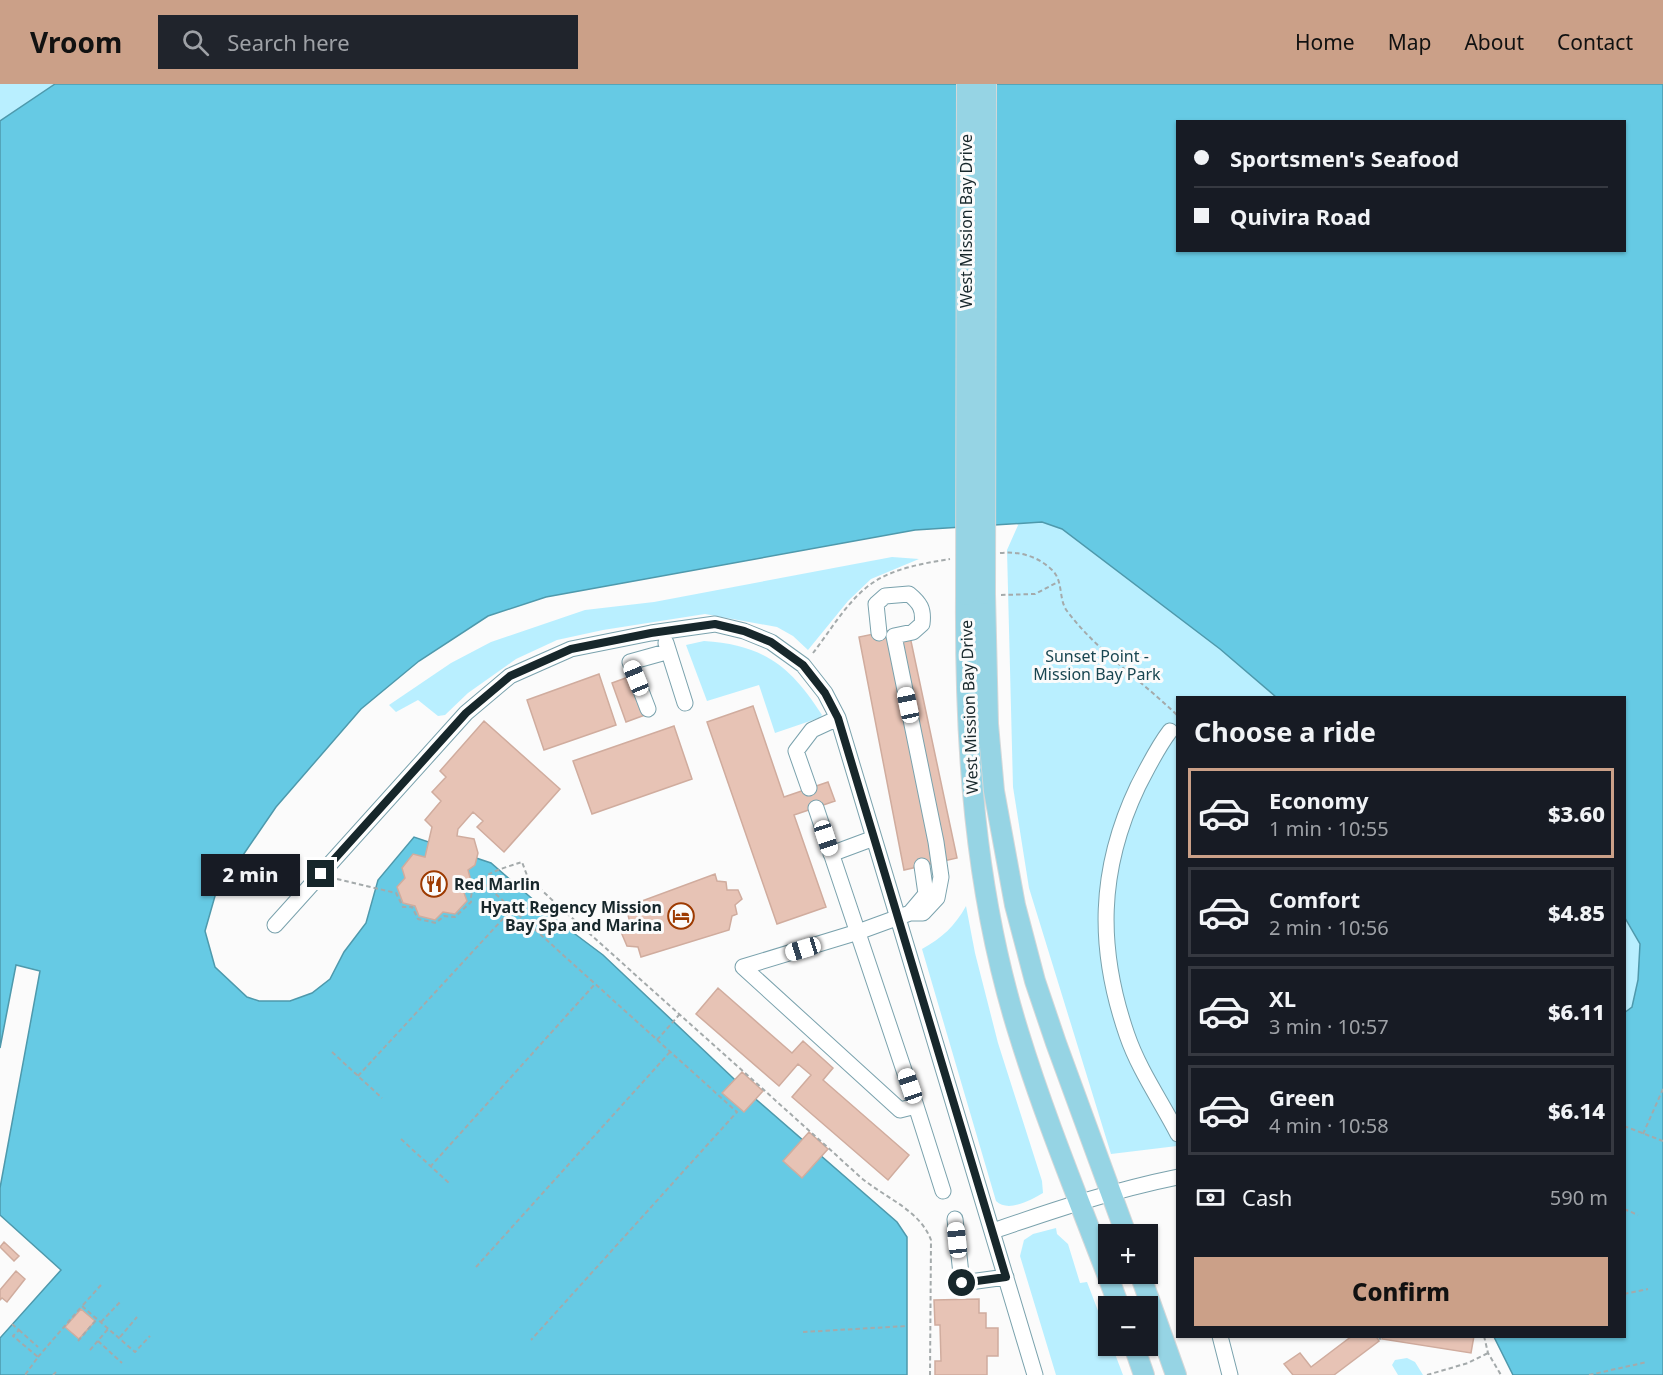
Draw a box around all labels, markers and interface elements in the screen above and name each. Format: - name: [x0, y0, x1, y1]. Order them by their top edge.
- search box: [158, 15, 578, 69]
- text: Vroom: [30, 23, 122, 61]
- icon: search: [179, 26, 212, 59]
- text: Search here: [227, 27, 350, 57]
- text: Home: [1295, 28, 1355, 56]
- text: Map: [1388, 28, 1431, 56]
- text: About: [1464, 28, 1524, 56]
- text: Contact: [1557, 28, 1633, 56]
- street label: West Mission Bay Drive: [955, 134, 977, 308]
- text: Sportsmen's Seafood: [1230, 143, 1459, 173]
- text: Quivira Road: [1230, 201, 1371, 231]
- street label: West Mission Bay Drive: [955, 620, 983, 794]
- park label: Sunset Point - Mission Bay Park: [1033, 645, 1161, 685]
- car: [621, 658, 651, 698]
- car: [895, 686, 921, 724]
- text: Choose a ride: [1194, 713, 1376, 750]
- text: Economy: [1269, 785, 1368, 815]
- icon: car: [1197, 786, 1251, 840]
- text: $3.60: [1548, 798, 1605, 828]
- text: 1 min · 10:55: [1269, 815, 1389, 842]
- car: [812, 818, 840, 858]
- callout: 2 min: [201, 853, 300, 895]
- route end: [307, 860, 334, 887]
- text: 2 min: [223, 861, 278, 888]
- restaurant icon: Red Marlin: [419, 869, 449, 899]
- place label: Red Marlin: [454, 873, 540, 895]
- text: Comfort: [1269, 884, 1360, 914]
- icon: car: [1197, 885, 1251, 939]
- place label: Hyatt Regency Mission Bay Spa and Marina: [480, 896, 662, 936]
- text: $4.85: [1548, 897, 1605, 927]
- hotel icon: Hyatt Regency Mission Bay Spa and Marina: [666, 901, 696, 931]
- text: 2 min · 10:56: [1269, 914, 1389, 941]
- car: [783, 935, 823, 963]
- text: XL: [1269, 983, 1296, 1013]
- icon: car: [1197, 984, 1251, 1038]
- text: $6.11: [1548, 996, 1605, 1026]
- text: 3 min · 10:57: [1269, 1013, 1389, 1040]
- car: [896, 1066, 924, 1106]
- text: Green: [1269, 1082, 1335, 1112]
- icon: car: [1197, 1083, 1251, 1137]
- text: $6.14: [1548, 1095, 1605, 1125]
- text: 4 min · 10:58: [1269, 1112, 1389, 1139]
- icon: cash: [1194, 1181, 1227, 1214]
- text: Cash: [1242, 1182, 1292, 1212]
- text: 590 m: [1550, 1184, 1608, 1211]
- car: [946, 1221, 968, 1259]
- map controls: [1098, 1224, 1158, 1356]
- button: +: [1098, 1224, 1158, 1284]
- button: Confirm: [1194, 1257, 1608, 1326]
- route start: [948, 1269, 975, 1296]
- button: −: [1098, 1296, 1158, 1356]

